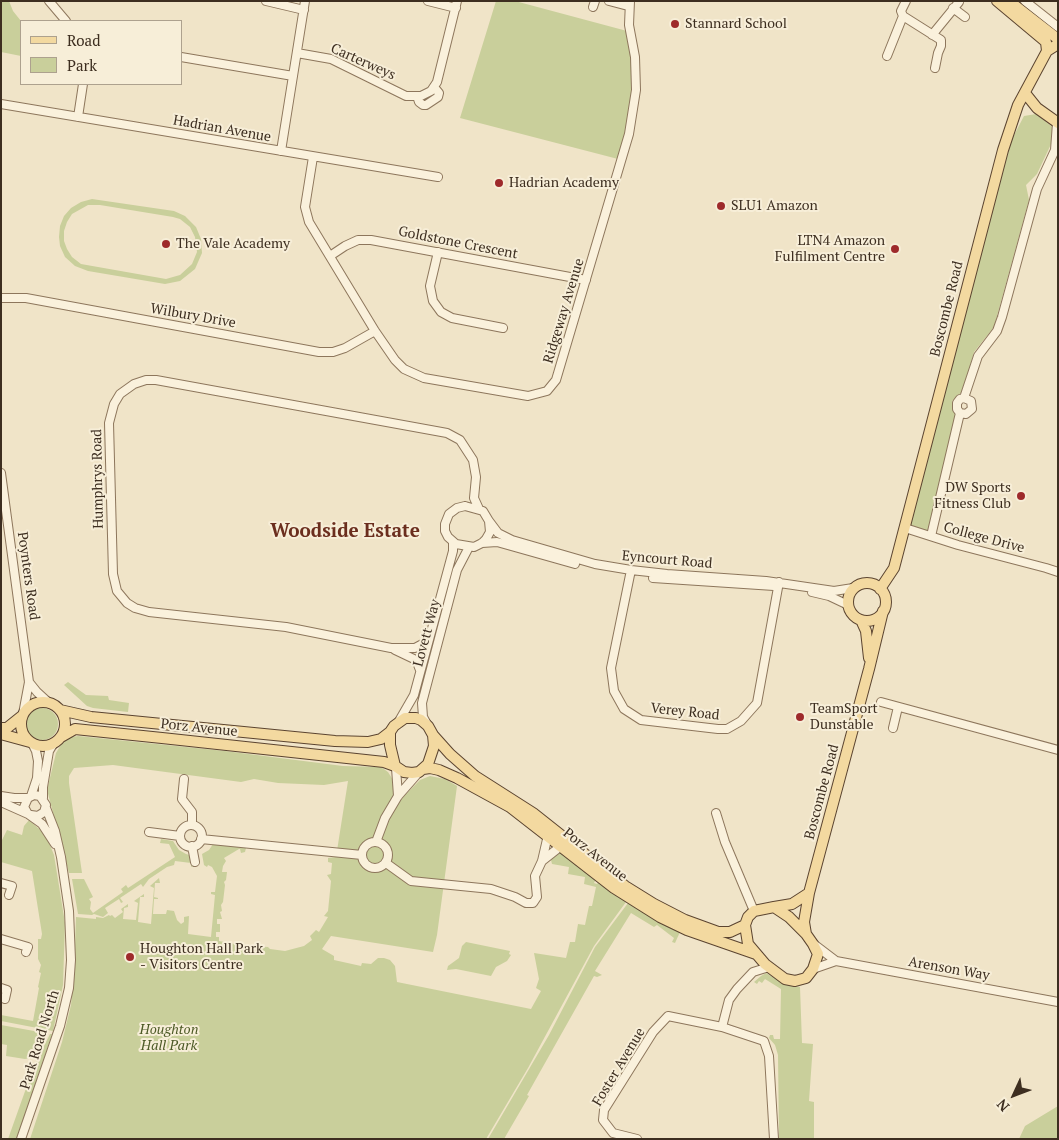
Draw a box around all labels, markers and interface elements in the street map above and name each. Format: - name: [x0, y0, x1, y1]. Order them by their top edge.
- place label: Stannard School: [685, 16, 787, 32]
- marker: Stannard School: [669, 18, 681, 30]
- legend: [20, 20, 182, 85]
- text: Road: [67, 30, 100, 50]
- street label: Carterweys: [328, 40, 398, 84]
- text: Park: [67, 55, 97, 75]
- street label: Hadrian Avenue: [172, 112, 272, 146]
- place label: Hadrian Academy: [509, 175, 619, 191]
- marker: Hadrian Academy: [493, 177, 505, 189]
- place label: SLU1 Amazon: [731, 198, 818, 214]
- marker: SLU1 Amazon: [715, 200, 727, 212]
- street label: Goldstone Crescent: [397, 223, 519, 263]
- place label: LTN4 Amazon Fulfilment Centre: [775, 233, 885, 266]
- place label: The Vale Academy: [176, 236, 290, 252]
- marker: The Vale Academy: [160, 238, 172, 250]
- marker: LTN4 Amazon Fulfilment Centre: [889, 243, 901, 255]
- street label: Ridgeway Avenue: [540, 256, 588, 366]
- street label: Boscombe Road: [927, 260, 967, 358]
- street label: Wilbury Drive: [149, 300, 237, 332]
- street label: Humphrys Road: [89, 429, 107, 529]
- place label: DW Sports Fitness Club: [934, 480, 1011, 512]
- marker: DW Sports Fitness Club: [1015, 490, 1027, 502]
- street label: College Drive: [942, 519, 1026, 557]
- district label: Woodside Estate: [270, 521, 420, 543]
- street label: Poynters Road: [13, 531, 43, 621]
- street label: Eyncourt Road: [621, 548, 713, 572]
- street label: Lovett Way: [410, 597, 444, 669]
- street label: Verey Road: [650, 700, 720, 724]
- place label: TeamSport Dunstable: [810, 701, 878, 734]
- marker: TeamSport Dunstable: [794, 711, 806, 723]
- street label: Porz Avenue: [160, 716, 238, 740]
- street label: Boscombe Road: [801, 743, 843, 841]
- street label: Porz Avenue: [559, 825, 631, 885]
- place label: Houghton Hall Park - Visitors Centre: [140, 941, 263, 974]
- marker: Houghton Hall Park - Visitors Centre: [124, 951, 136, 963]
- street label: Arenson Way: [907, 954, 991, 984]
- street label: Park Road North: [17, 988, 63, 1092]
- park label: Houghton Hall Park: [140, 1022, 198, 1054]
- street label: Foster Avenue: [589, 1025, 649, 1109]
- north arrow: [989, 1070, 1039, 1120]
- text: N: [992, 1095, 1013, 1116]

